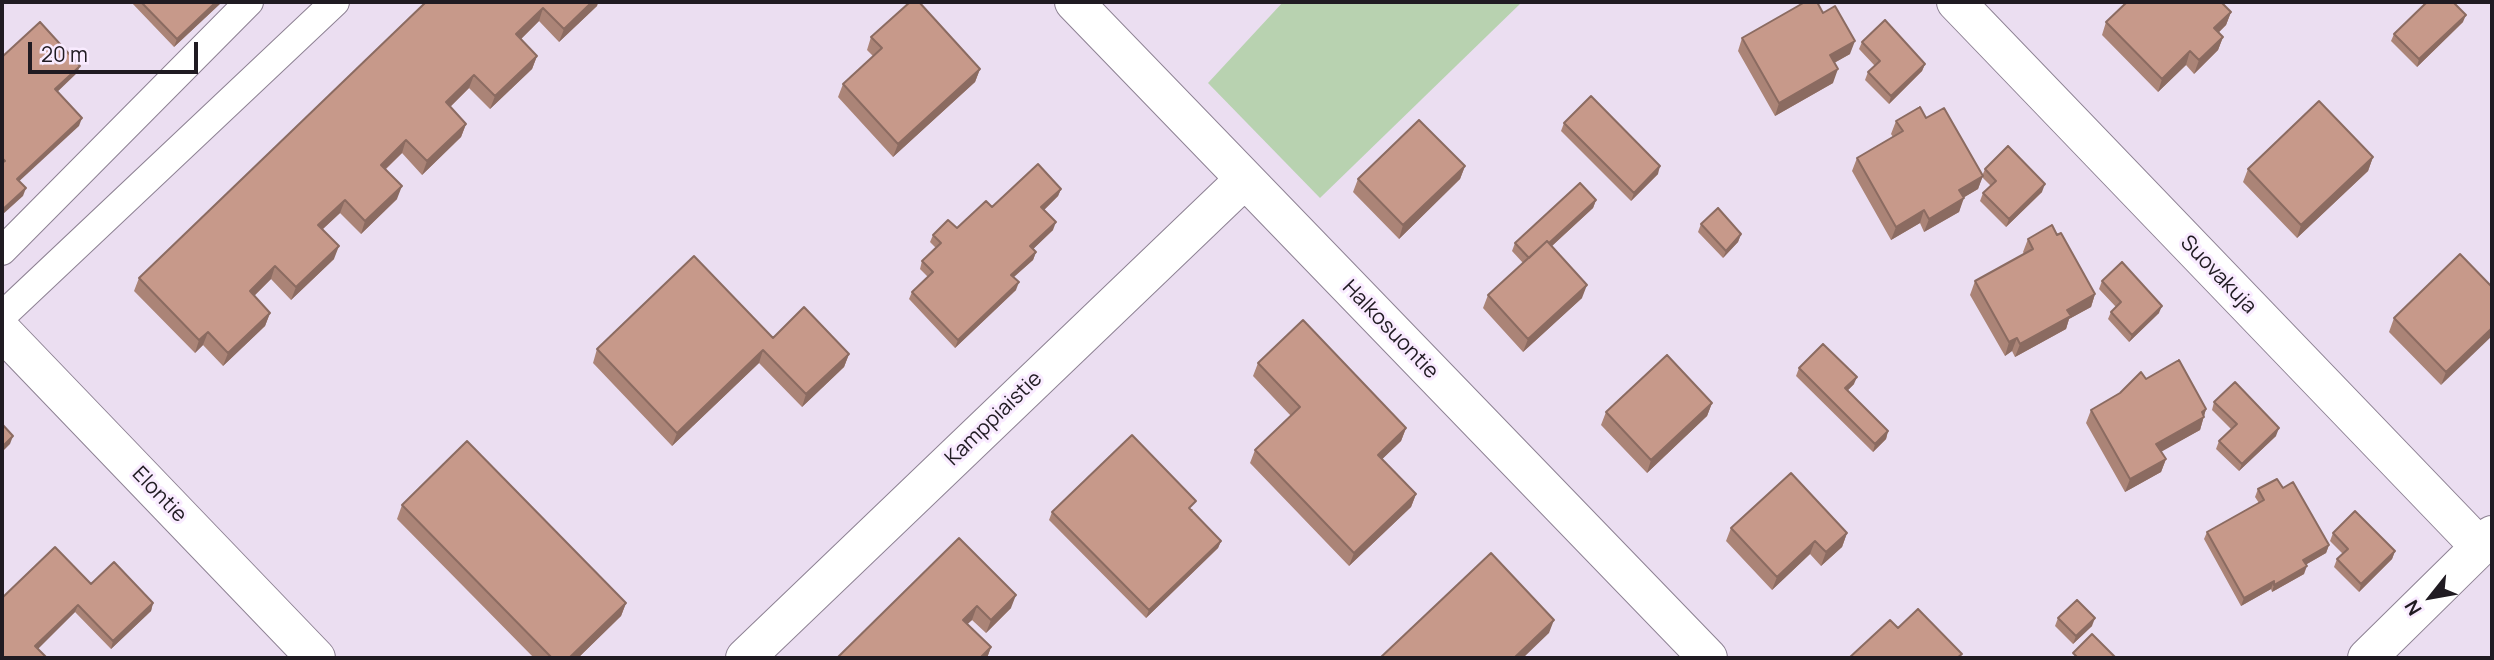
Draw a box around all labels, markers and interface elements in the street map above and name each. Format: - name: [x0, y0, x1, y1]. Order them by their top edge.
- scale bar: [32, 28, 201, 72]
- text: 20 m: [41, 40, 88, 68]
- street label: Suovakuja: [2175, 231, 2261, 319]
- street label: Halkosuontie: [1337, 275, 1443, 385]
- street label: Kamppiaistie: [940, 367, 1048, 471]
- street label: Elontie: [127, 462, 191, 528]
- north arrow: [2396, 562, 2466, 632]
- text: N: [2398, 595, 2428, 620]

